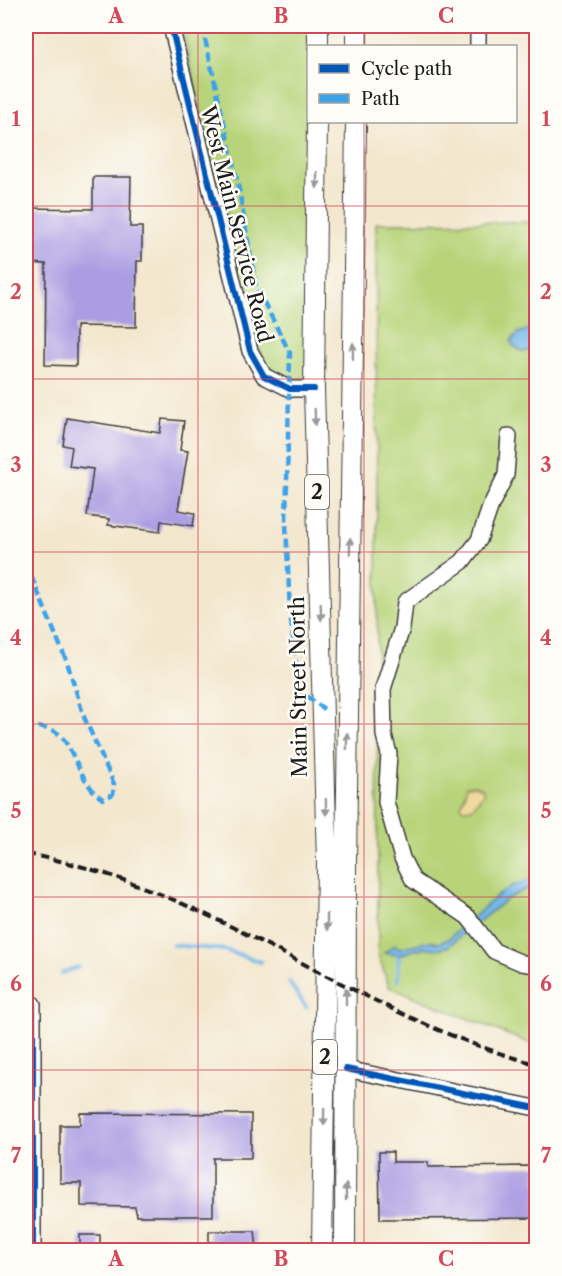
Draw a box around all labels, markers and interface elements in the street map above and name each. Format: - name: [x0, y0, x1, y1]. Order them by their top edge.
- text: A: [107, 4, 124, 28]
- text: B: [274, 4, 289, 28]
- text: C: [438, 4, 454, 28]
- legend: [307, 45, 517, 123]
- text: Cycle path: [361, 58, 452, 80]
- text: Path: [361, 88, 400, 110]
- street label: West Main Service Road: [195, 102, 279, 345]
- text: 1: [12, 107, 21, 131]
- text: 1: [542, 107, 551, 131]
- one-way arrow: [312, 170, 322, 189]
- text: 2: [10, 280, 22, 304]
- text: 2: [540, 280, 552, 304]
- one-way arrow: [348, 342, 358, 361]
- one-way arrow: [310, 407, 320, 426]
- text: 3: [10, 453, 22, 477]
- text: 3: [540, 453, 552, 477]
- road number: 2: [305, 475, 329, 509]
- one-way arrow: [345, 537, 355, 556]
- street label: Main Street North: [284, 596, 312, 778]
- one-way arrow: [316, 602, 325, 621]
- text: 4: [10, 626, 22, 650]
- text: 4: [540, 626, 552, 650]
- one-way arrow: [343, 732, 352, 751]
- one-way arrow: [321, 797, 330, 816]
- text: 5: [10, 799, 22, 823]
- text: 5: [540, 799, 552, 823]
- one-way arrow: [322, 912, 332, 931]
- text: 6: [10, 972, 22, 996]
- text: 6: [540, 972, 552, 996]
- one-way arrow: [341, 988, 351, 1007]
- road number: 2: [313, 1040, 337, 1074]
- one-way arrow: [319, 1107, 329, 1126]
- text: 7: [11, 1144, 22, 1168]
- text: 7: [541, 1144, 552, 1168]
- one-way arrow: [341, 1183, 351, 1202]
- text: A: [107, 1247, 124, 1271]
- text: B: [274, 1247, 289, 1271]
- text: C: [438, 1247, 454, 1271]

